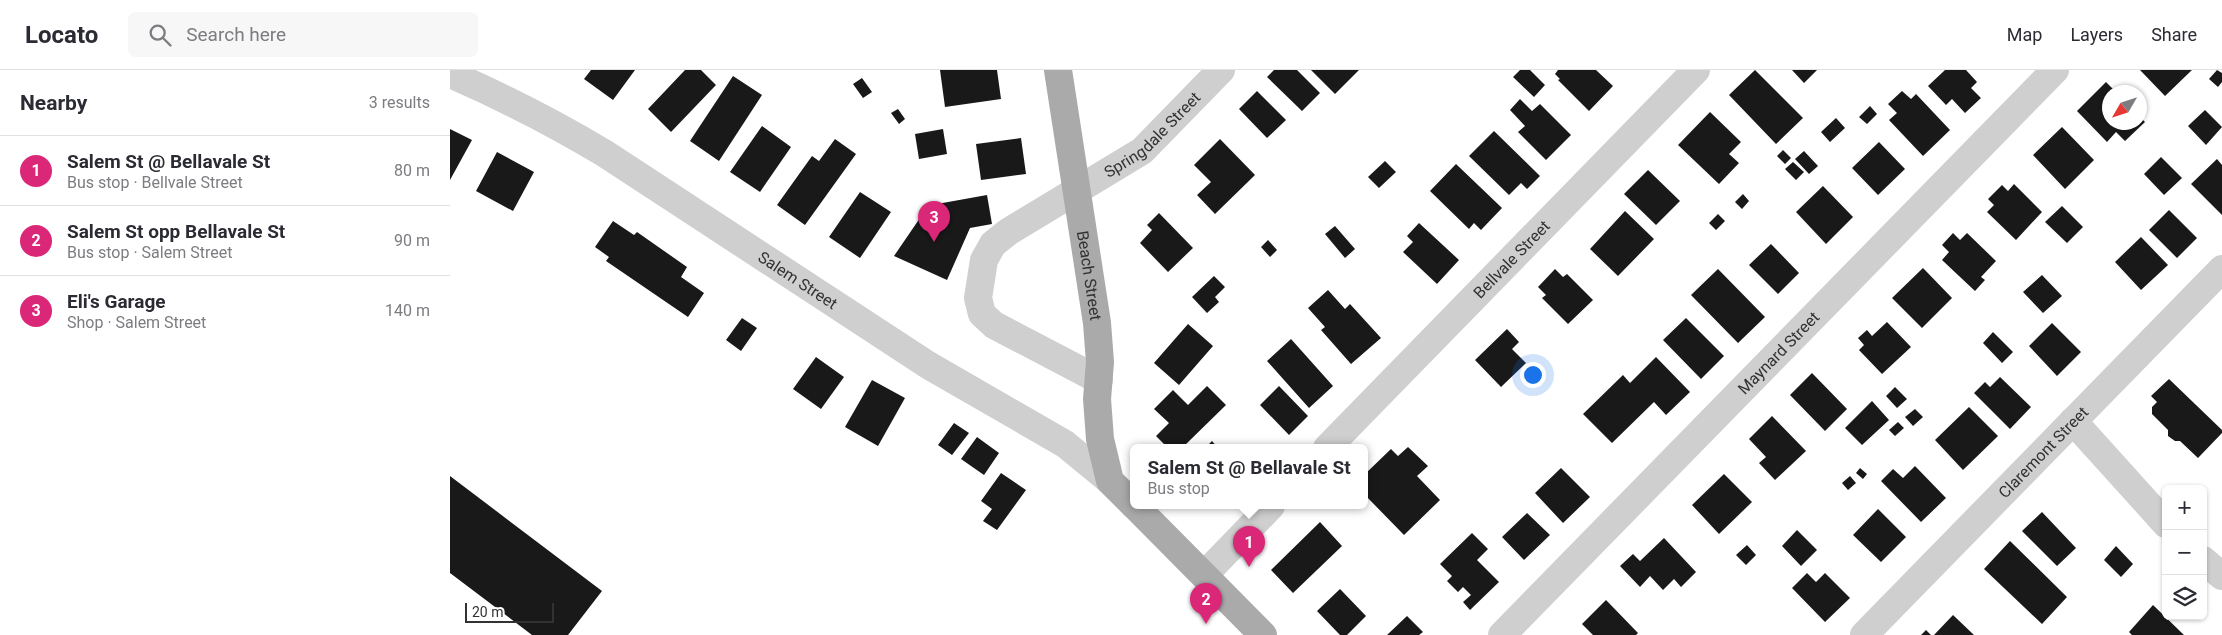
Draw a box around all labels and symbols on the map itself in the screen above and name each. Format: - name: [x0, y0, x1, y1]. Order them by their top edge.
- north arrow: [2102, 85, 2147, 130]
- street label: Springdale Street: [1100, 88, 1204, 181]
- pin: 3: [918, 201, 950, 242]
- street label: Bellvale Street: [1469, 216, 1554, 302]
- street label: Beach Street: [1073, 229, 1106, 322]
- street label: Salem Street: [755, 247, 841, 313]
- street label: Maynard Street: [1734, 307, 1823, 398]
- your location: [1520, 362, 1546, 388]
- street label: Claremont Street: [1994, 402, 2092, 502]
- pin: 1: [1233, 526, 1265, 567]
- pin: 2: [1190, 583, 1222, 624]
- scale bar: [465, 600, 554, 623]

